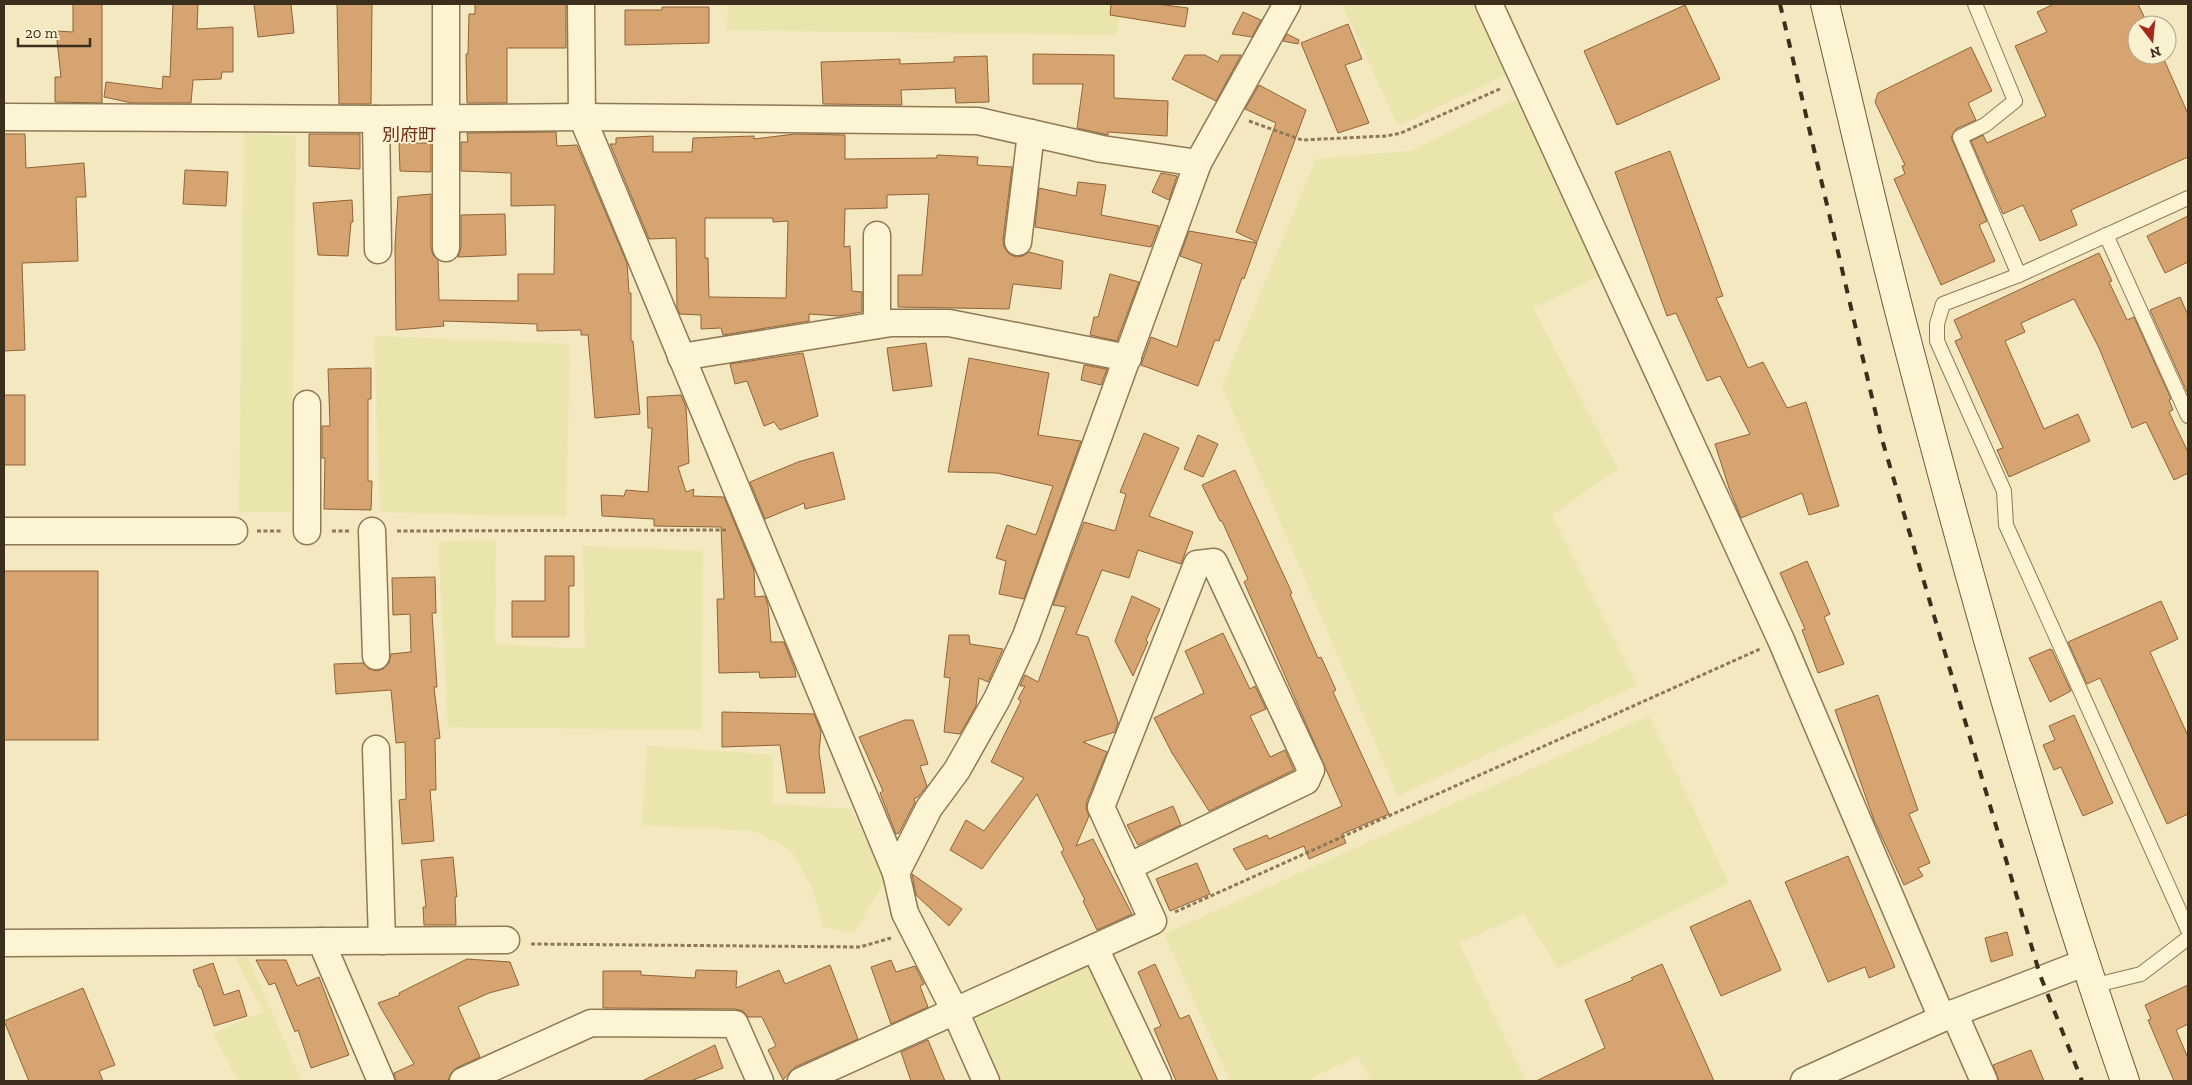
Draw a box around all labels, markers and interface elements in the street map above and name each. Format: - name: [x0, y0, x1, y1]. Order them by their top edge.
- scale bar: [18, 15, 90, 47]
- north arrow: [2127, 15, 2177, 65]
- text: 20 m: [25, 24, 58, 42]
- text: N: [2148, 42, 2163, 62]
- district label: 別府町: [382, 124, 436, 146]

